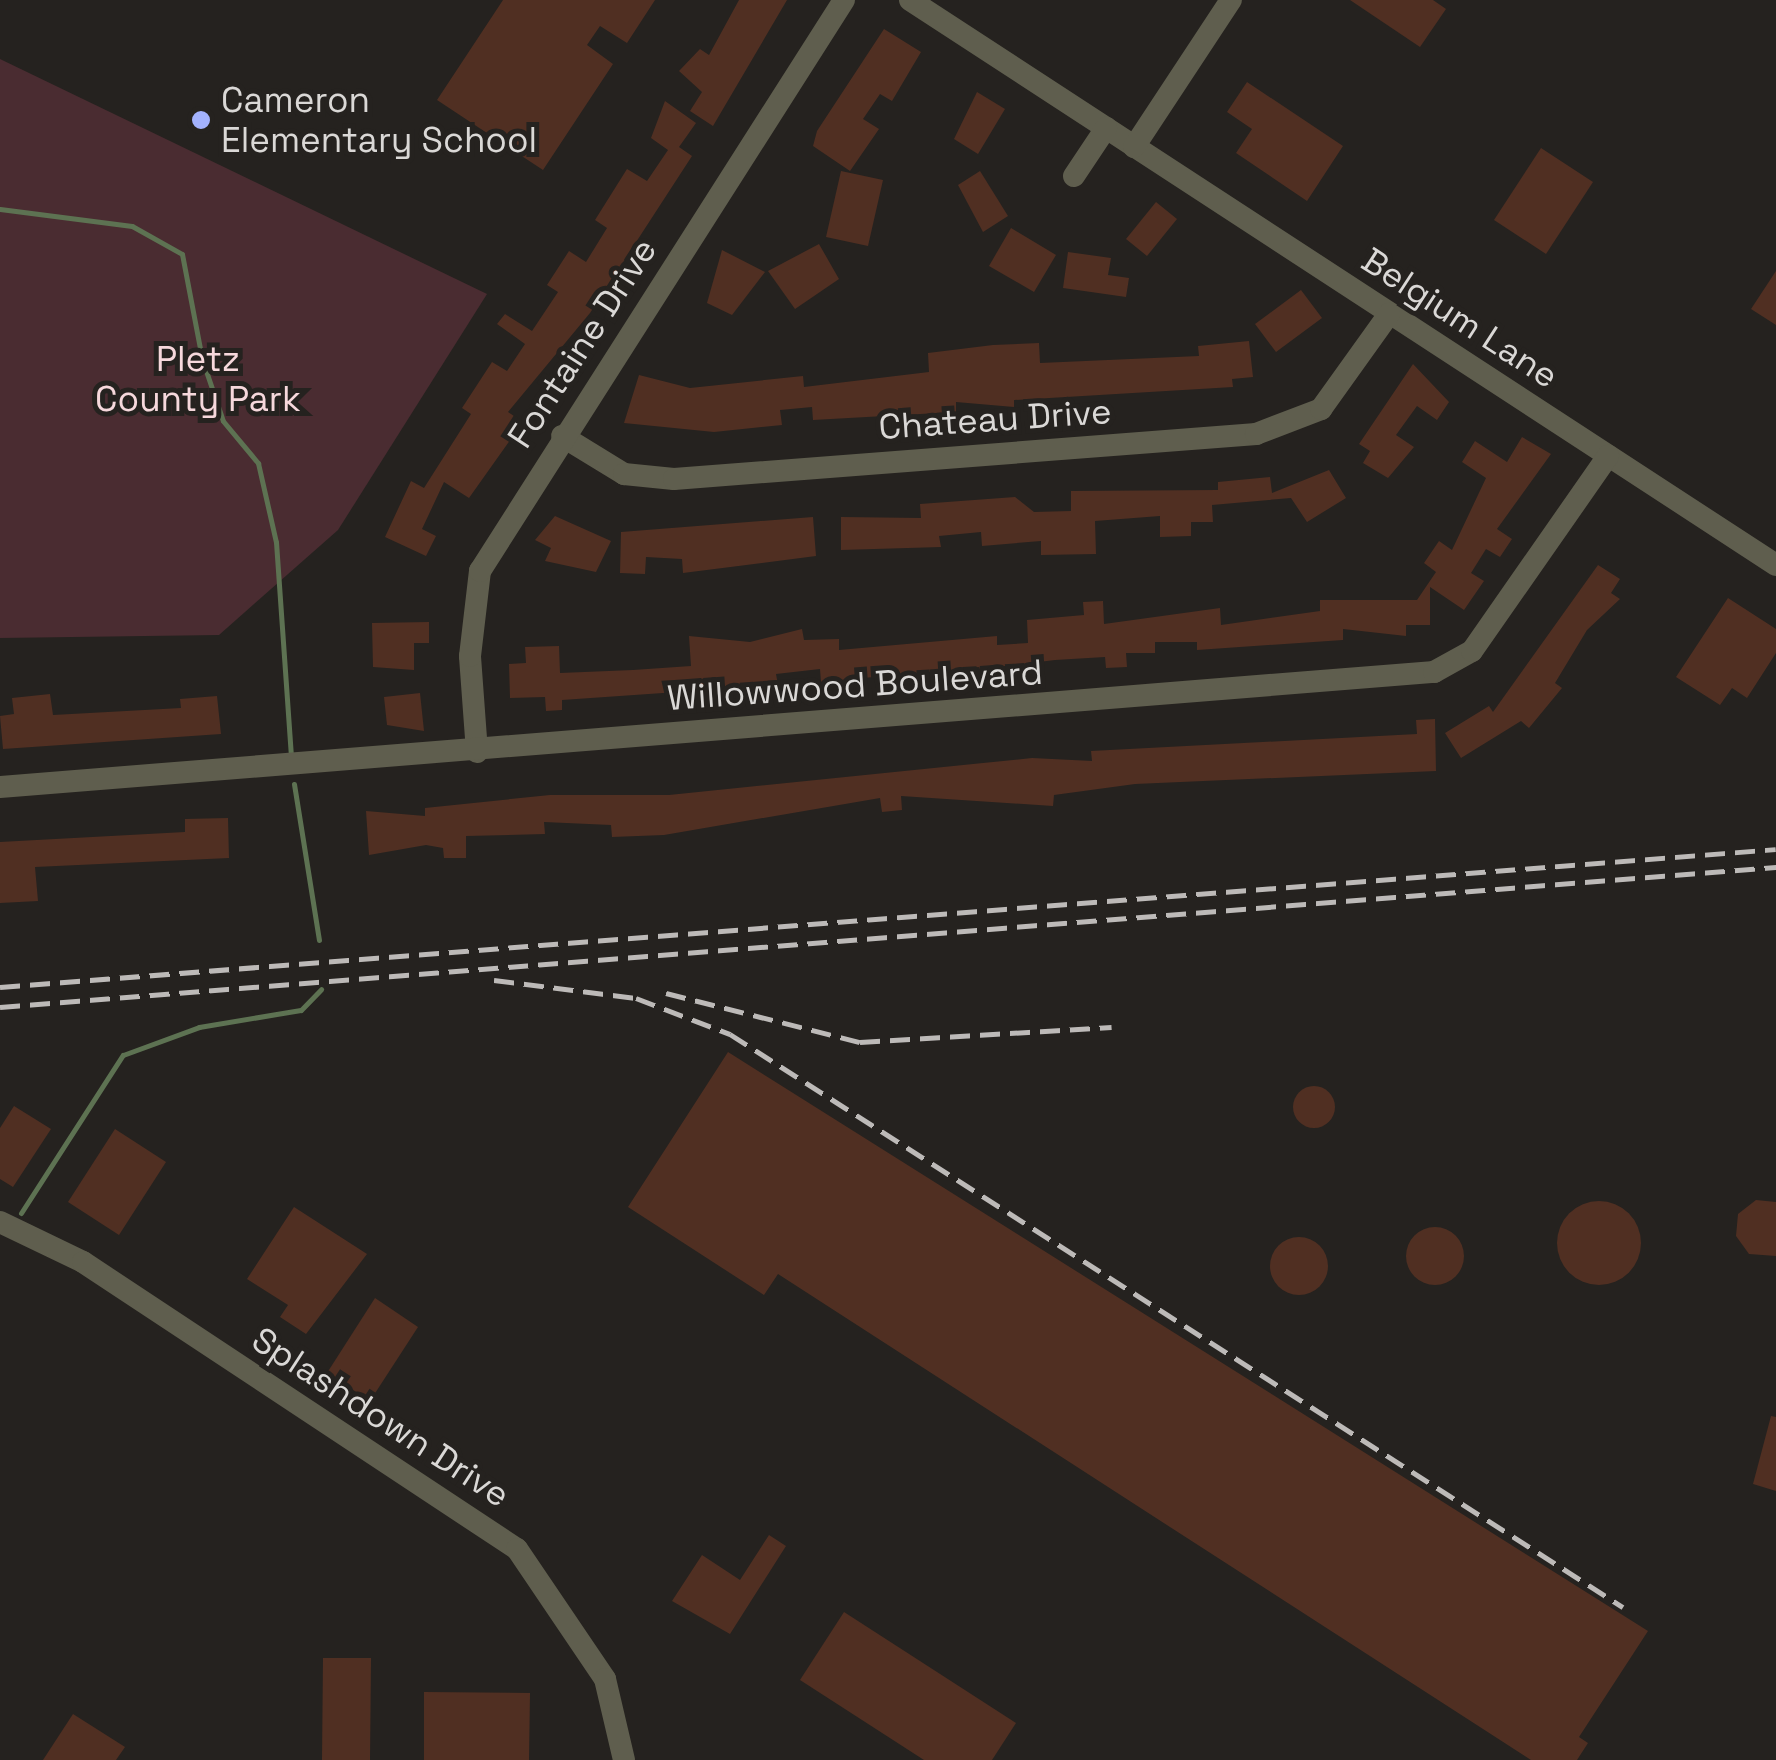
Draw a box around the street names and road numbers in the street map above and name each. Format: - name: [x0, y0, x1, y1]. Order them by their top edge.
- street label: Fontaine Drive: [499, 231, 665, 455]
- street label: Belgium Lane: [1354, 239, 1566, 397]
- street label: Chateau Drive: [877, 390, 1113, 448]
- street label: Willowwood Boulevard: [666, 651, 1044, 719]
- street label: Splashdown Drive: [244, 1318, 518, 1516]

